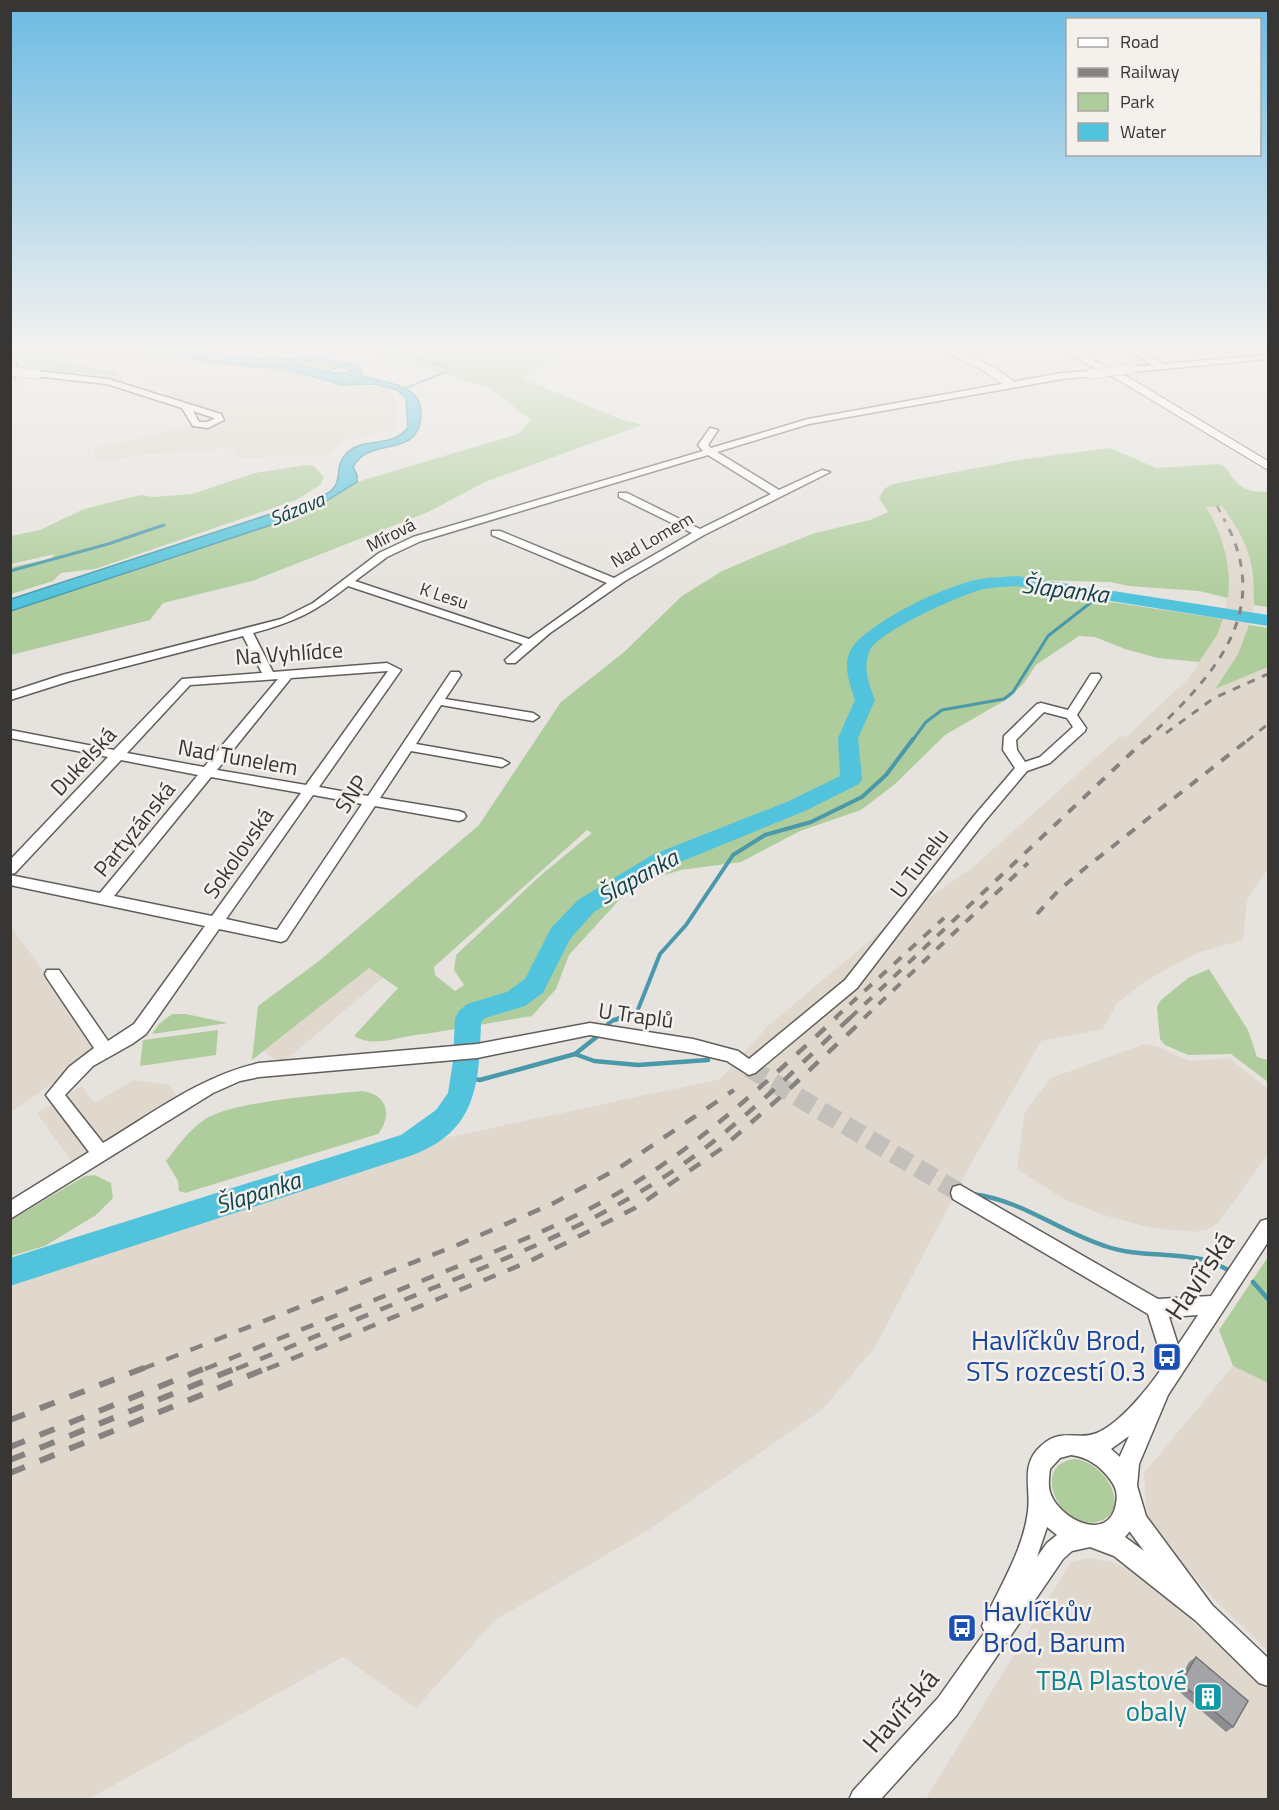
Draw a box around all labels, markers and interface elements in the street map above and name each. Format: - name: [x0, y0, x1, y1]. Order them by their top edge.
- legend: [1066, 18, 1261, 156]
- text: Road: [1120, 28, 1159, 55]
- text: Railway: [1120, 58, 1180, 85]
- text: Park: [1120, 88, 1155, 115]
- text: Water: [1120, 118, 1166, 145]
- water label: Sázava: [265, 483, 330, 534]
- street label: Nad Lomem: [605, 505, 698, 574]
- street label: Mírová: [361, 511, 420, 558]
- water label: Šlapanka: [1020, 566, 1113, 612]
- street label: K Lesu: [416, 575, 472, 616]
- street label: Na Vyhlídce: [234, 632, 344, 674]
- street label: Dukelská: [42, 719, 124, 803]
- street label: Nad Tunelem: [175, 730, 301, 784]
- street label: SNP: [326, 768, 376, 820]
- street label: Partyzánská: [85, 774, 183, 884]
- street label: Sokolovská: [194, 801, 282, 905]
- street label: U Tunelu: [881, 821, 957, 905]
- water label: Šlapanka: [591, 838, 686, 913]
- street label: U Traplů: [596, 993, 676, 1037]
- water label: Šlapanka: [211, 1161, 307, 1223]
- street label: Havířská: [1154, 1222, 1244, 1328]
- place label: Havlíčkův Brod, STS rozcestí 0.3: [966, 1319, 1146, 1391]
- bus stop icon: Havlíčkův Brod, STS rozcestí 0.3: [1151, 1341, 1183, 1373]
- place label: Havlíčkův Brod, Barum: [983, 1590, 1126, 1662]
- bus stop icon: Havlíčkův Brod, Barum: [946, 1612, 978, 1644]
- street label: Havířská: [852, 1659, 948, 1761]
- place label: TBA Plastové obaly: [1036, 1659, 1187, 1731]
- building icon: TBA Plastové obaly: [1192, 1681, 1224, 1713]

